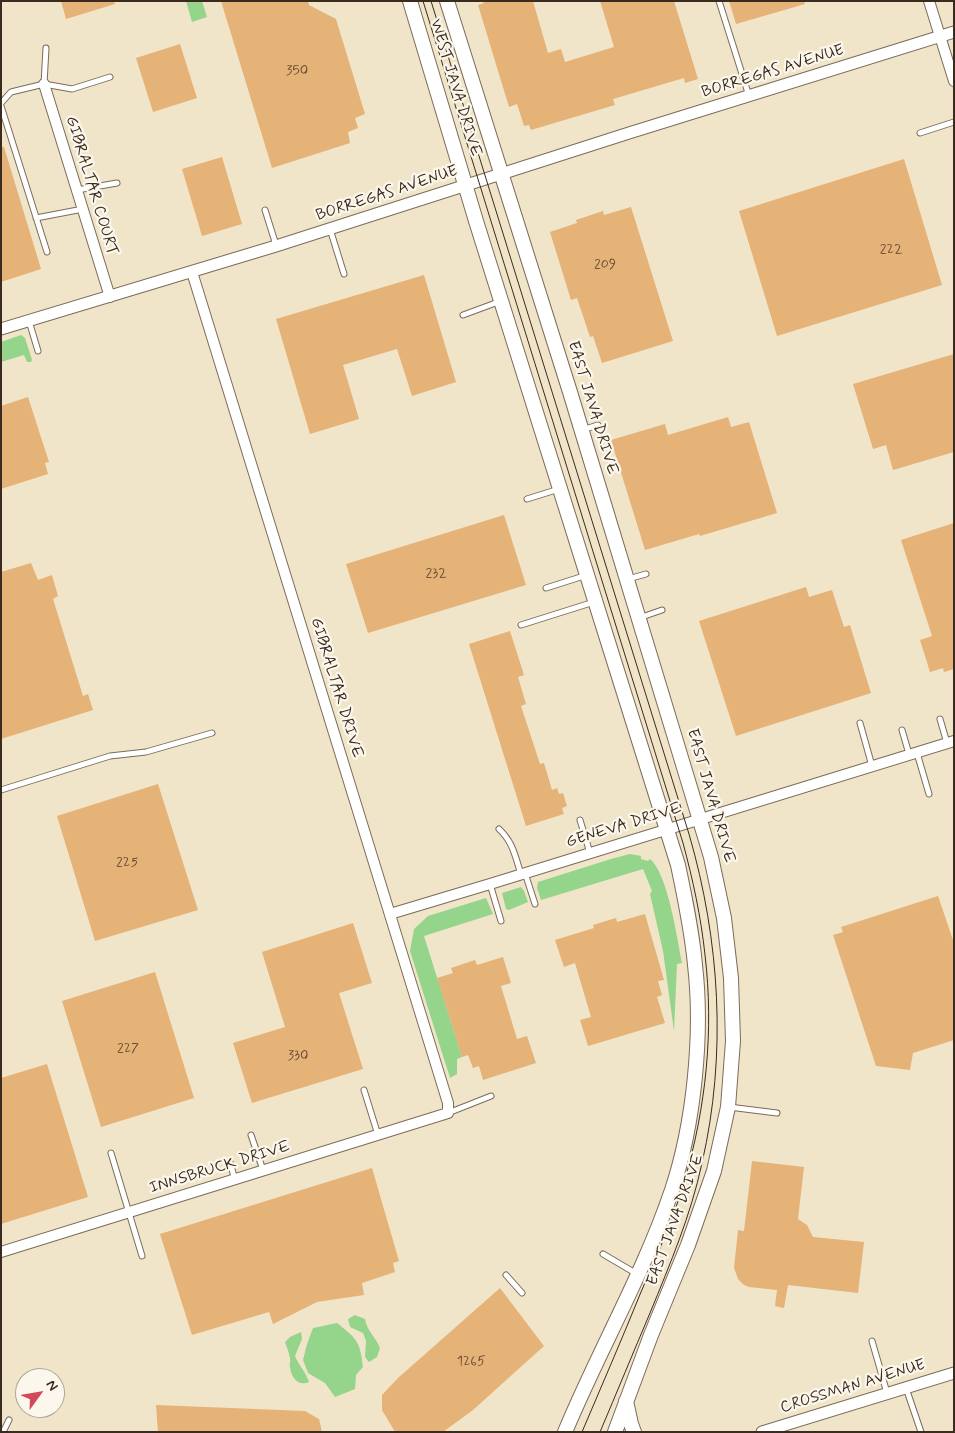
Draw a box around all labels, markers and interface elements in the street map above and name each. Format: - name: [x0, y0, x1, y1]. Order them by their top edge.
- street label: WEST JAVA DRIVE: [425, 17, 485, 159]
- street label: BORREGAS AVENUE: [699, 41, 847, 103]
- house number: 350: [286, 63, 308, 79]
- street label: GIBRALTAR COURT: [61, 114, 121, 258]
- street label: BORREGAS AVENUE: [314, 162, 460, 226]
- house number: 222: [880, 242, 902, 258]
- house number: 209: [594, 257, 616, 273]
- street label: EAST JAVA DRIVE: [563, 339, 621, 477]
- house number: 232: [425, 566, 447, 582]
- street label: GIBRALTAR DRIVE: [306, 616, 366, 760]
- street label: EAST JAVA DRIVE: [682, 727, 738, 865]
- street label: GENEVA DRIVE: [564, 799, 684, 853]
- house number: 225: [116, 855, 138, 871]
- house number: 227: [117, 1041, 139, 1057]
- house number: 330: [288, 1048, 308, 1064]
- street label: INNSBRUCK DRIVE: [147, 1138, 293, 1198]
- street label: EAST JAVA DRIVE: [643, 1152, 709, 1288]
- house number: 1265: [457, 1354, 485, 1370]
- street label: CROSSMAN AVENUE: [778, 1356, 928, 1418]
- north arrow: [15, 1368, 65, 1418]
- text: N: [42, 1377, 62, 1394]

